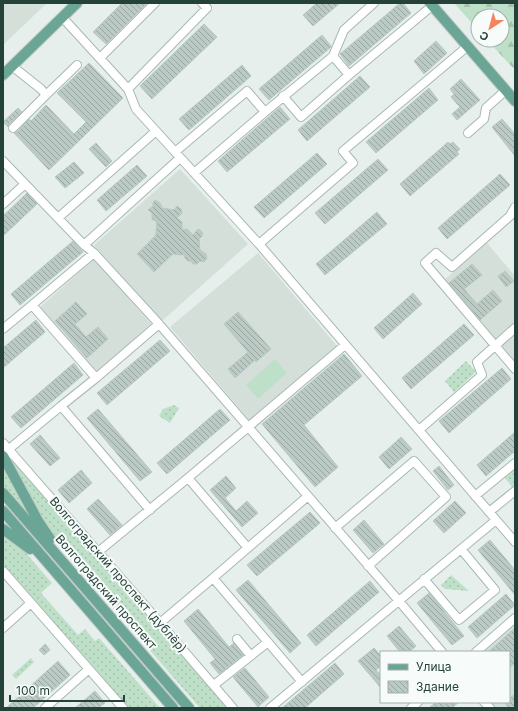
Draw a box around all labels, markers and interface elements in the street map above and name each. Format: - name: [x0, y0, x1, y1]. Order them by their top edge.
- north arrow: [470, 8, 510, 48]
- text: С: [477, 28, 492, 44]
- street label: Волгоградский проспект (дублёр): [46, 494, 190, 656]
- street label: Волгоградский проспект: [52, 532, 160, 652]
- legend: [380, 651, 510, 703]
- text: Улица: [416, 659, 451, 674]
- scale bar: [10, 677, 124, 703]
- text: Здание: [416, 679, 459, 694]
- text: 100 m: [16, 683, 50, 698]

